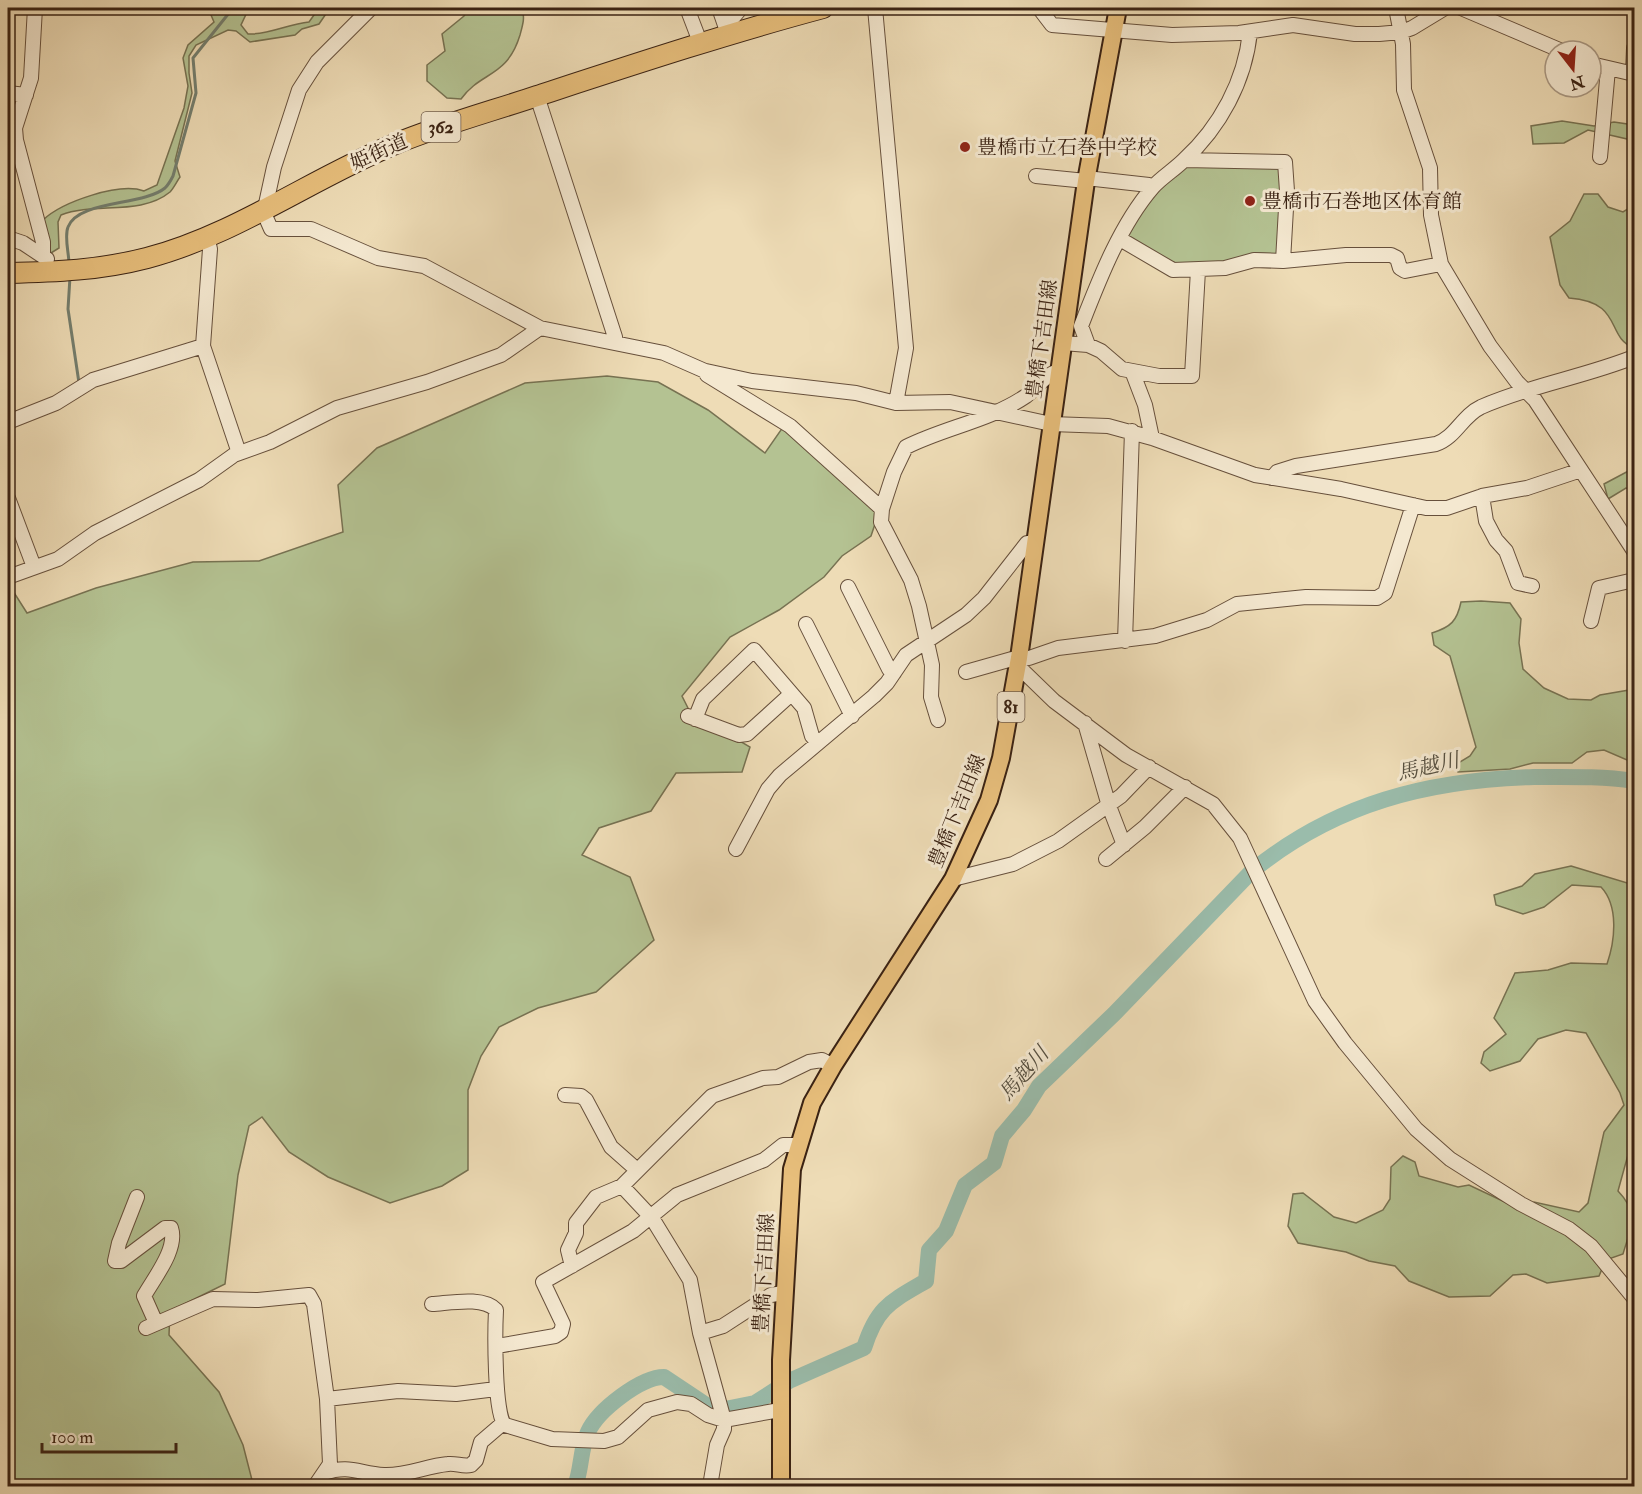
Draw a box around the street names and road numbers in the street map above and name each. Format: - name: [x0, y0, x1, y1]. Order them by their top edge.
- road number: 362: [422, 112, 460, 142]
- street label: 姫街道: [347, 128, 411, 176]
- street label: 豊橋下吉田線: [1021, 278, 1063, 400]
- road number: 81: [998, 692, 1024, 722]
- street label: 豊橋下吉田線: [923, 751, 991, 871]
- street label: 豊橋下吉田線: [748, 1212, 780, 1334]

